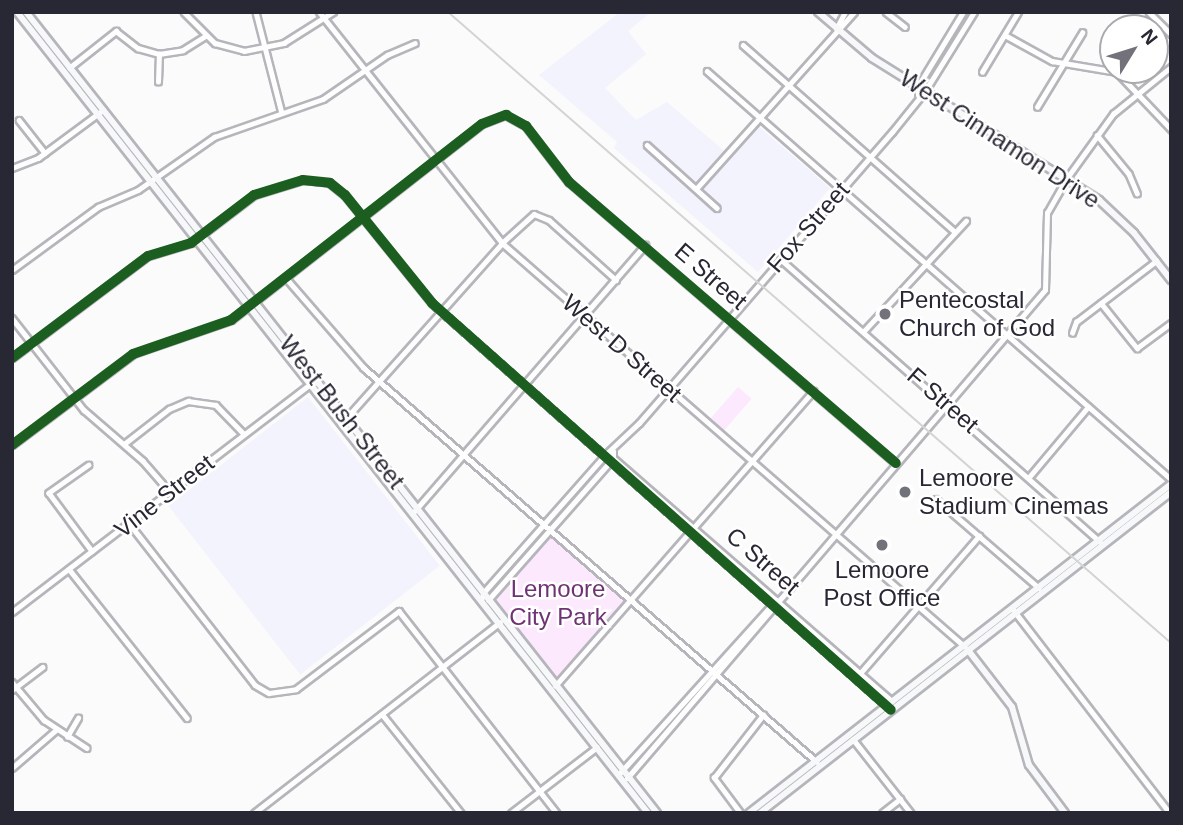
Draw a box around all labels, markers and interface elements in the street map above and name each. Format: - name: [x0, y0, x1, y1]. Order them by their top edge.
- north arrow: [1099, 14, 1169, 84]
- text: N: [1137, 25, 1162, 49]
- street label: West Cinnamon Drive: [894, 63, 1106, 215]
- street label: Fox Street: [761, 176, 855, 278]
- street label: E Street: [669, 237, 753, 315]
- place label: Pentecostal Church of God: [899, 286, 1055, 342]
- street label: West D Street: [556, 288, 688, 408]
- marker: Pentecostal Church of God: [877, 306, 893, 322]
- street label: West Bush Street: [273, 330, 411, 494]
- street label: F Street: [901, 361, 985, 439]
- street label: Vine Street: [109, 448, 219, 544]
- place label: Lemoore Stadium Cinemas: [919, 464, 1108, 520]
- marker: Lemoore Stadium Cinemas: [897, 484, 913, 500]
- street label: C Street: [720, 521, 806, 601]
- marker: Lemoore Post Office: [874, 537, 890, 553]
- place label: Lemoore Post Office: [824, 556, 940, 612]
- park label: Lemoore City Park: [509, 575, 607, 631]

